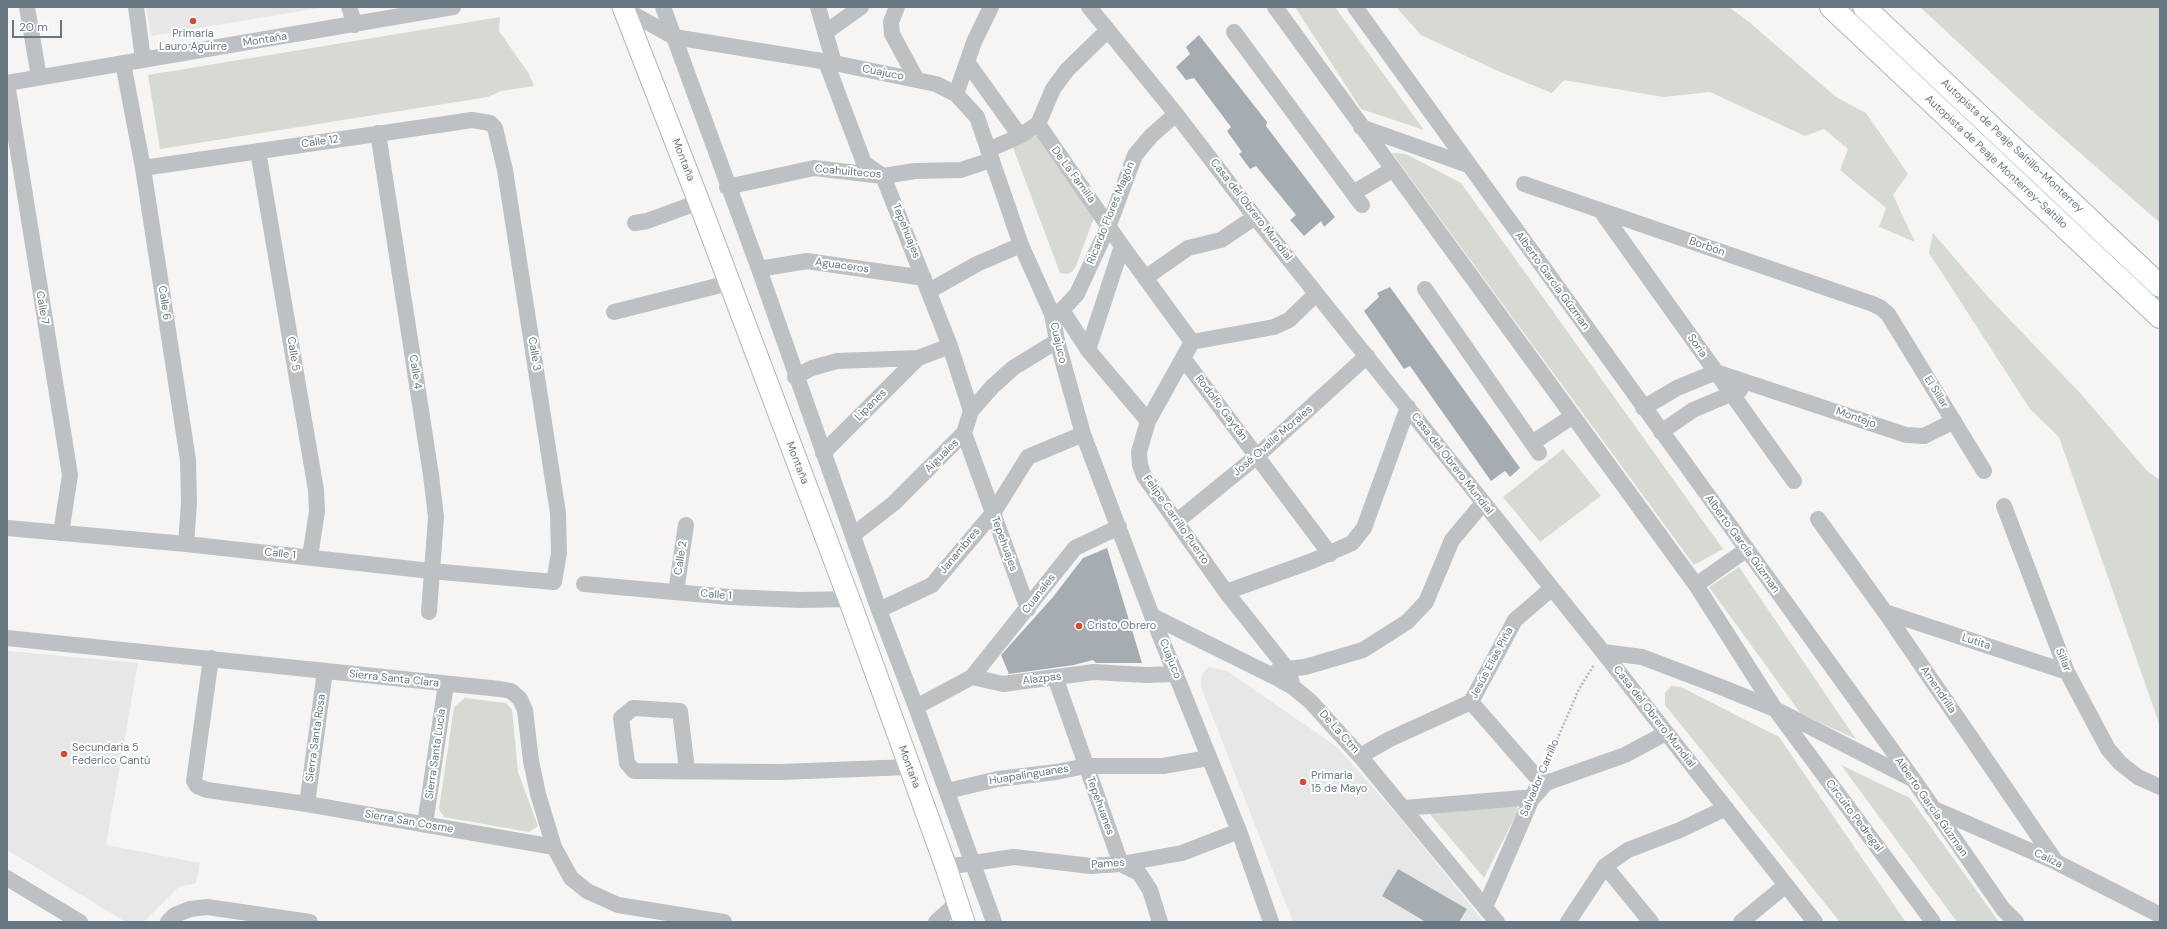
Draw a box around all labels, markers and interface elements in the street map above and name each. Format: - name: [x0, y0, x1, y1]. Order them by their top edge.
- scale bar: [14, 12, 64, 38]
- marker: Primaria Lauro Aguirre: [188, 16, 198, 26]
- text: 20 m: [19, 19, 48, 35]
- place label: Primaria Lauro Aguirre: [159, 27, 227, 53]
- street label: Montaña: [242, 30, 288, 50]
- street label: Cuajuco: [861, 63, 905, 83]
- street label: Autopista de Peaje Saltillo-Monterrey: [1938, 76, 2086, 216]
- street label: Autopista de Peaje Monterrey-Saltillo: [1922, 92, 2070, 232]
- street label: Calle 12: [300, 133, 340, 151]
- street label: Montaña: [669, 137, 697, 183]
- street label: De La Familia: [1048, 144, 1098, 206]
- street label: Casa del Obrero Mundial: [1207, 156, 1295, 264]
- street label: Ricardo Flores Magón: [1084, 160, 1138, 266]
- street label: Coahuiltecos: [814, 163, 882, 181]
- street label: Tepehuajes: [889, 202, 923, 260]
- street label: Alberto García Gúzman: [1512, 229, 1592, 333]
- street label: Borbón: [1687, 235, 1727, 259]
- street label: Aguaceros: [814, 256, 870, 276]
- street label: Calle 6: [155, 285, 173, 321]
- street label: Calle 7: [33, 290, 51, 326]
- street label: Cuajuco: [1047, 321, 1069, 365]
- street label: Soria: [1684, 332, 1710, 360]
- street label: Calle 5: [284, 336, 302, 372]
- street label: Calle 3: [525, 336, 543, 372]
- street label: Calle 4: [406, 354, 424, 390]
- street label: Rodolfo Gaytán: [1192, 373, 1250, 443]
- street label: El Sillar: [1921, 373, 1951, 411]
- street label: Lipanes: [852, 386, 890, 424]
- street label: José Ovalle Morales: [1231, 403, 1315, 479]
- street label: Montejo: [1834, 405, 1878, 431]
- street label: Casa del Obrero Mundial: [1408, 410, 1496, 518]
- street label: Aiguales: [922, 436, 962, 476]
- street label: Montaña: [783, 440, 811, 486]
- street label: Felipe Carrillo Puerto: [1140, 473, 1212, 567]
- street label: Alberto García Gúzman: [1702, 492, 1782, 596]
- street label: Tepehuajes: [988, 515, 1020, 573]
- street label: Janambres: [937, 525, 983, 577]
- street label: Calle 2: [672, 540, 690, 576]
- street label: Calle 1: [264, 546, 296, 562]
- street label: Cuanales: [1019, 572, 1059, 616]
- street label: Calle 1: [700, 587, 732, 603]
- place label: Cristo Obrero: [1087, 619, 1156, 633]
- marker: Cristo Obrero: [1074, 621, 1084, 631]
- street label: Jesús Elías Piña: [1468, 625, 1516, 701]
- street label: Lutita: [1960, 631, 1992, 653]
- street label: Cuajuco: [1156, 637, 1184, 681]
- street label: Sillar: [2052, 646, 2074, 674]
- street label: Casa del Obrero Mundial: [1610, 663, 1698, 771]
- street label: Amendrilla: [1917, 664, 1959, 716]
- street label: Sierra Santa Clara: [348, 668, 440, 690]
- street label: Alazpas: [1022, 670, 1062, 688]
- street label: Sierra Santa Rosa: [303, 693, 329, 783]
- street label: Sierra Santa Lucía: [423, 708, 449, 800]
- street label: De La Ctm: [1316, 708, 1362, 756]
- street label: Salvador Carrillo: [1518, 737, 1562, 819]
- place label: Secundaria 5 Federico Cantú: [72, 741, 150, 767]
- street label: Montaña: [895, 744, 923, 790]
- marker: Secundaria 5 Federico Cantú: [59, 749, 69, 759]
- street label: Alberto García Gúzman: [1892, 755, 1970, 859]
- street label: Huapalinguanes: [988, 762, 1070, 788]
- place label: Primaria 15 de Mayo: [1311, 769, 1367, 795]
- street label: Tepehuanes: [1083, 775, 1117, 837]
- marker: Primaria 15 de Mayo: [1298, 777, 1308, 787]
- street label: Circuito Pedregal: [1823, 777, 1885, 855]
- street label: Sierra San Cosme: [364, 808, 454, 836]
- street label: Caliza: [2032, 847, 2064, 871]
- street label: Pames: [1091, 856, 1125, 872]

